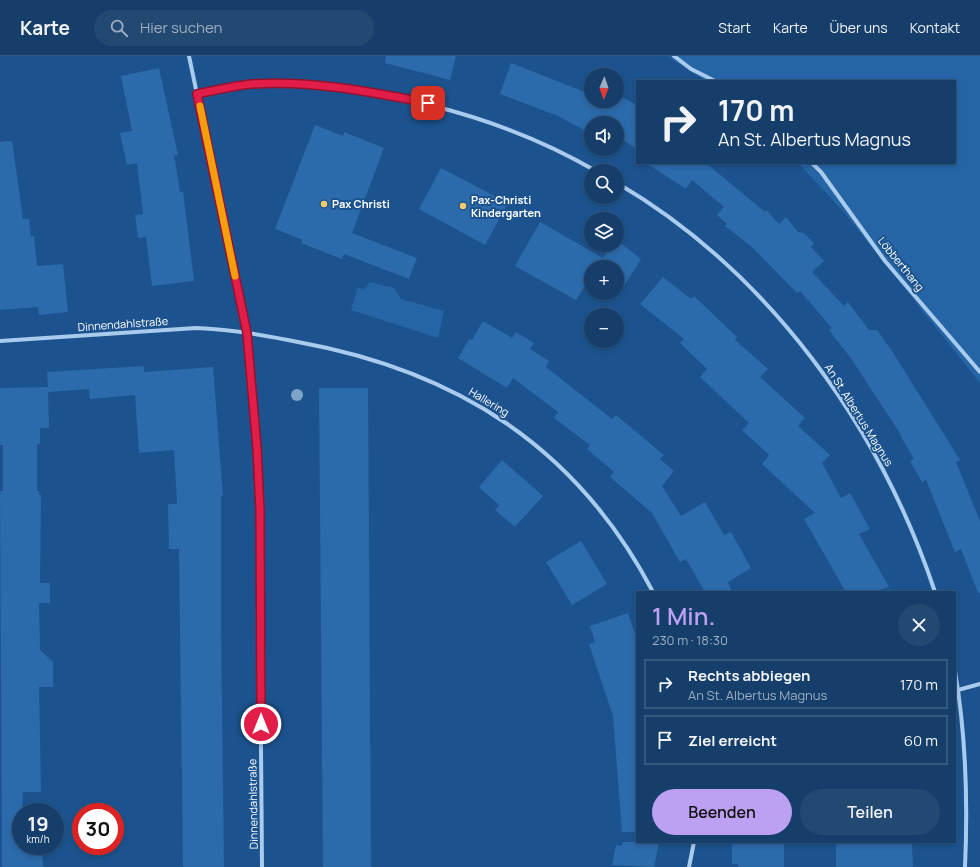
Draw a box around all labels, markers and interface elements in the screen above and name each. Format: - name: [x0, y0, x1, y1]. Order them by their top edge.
- search box: [94, 10, 374, 46]
- text: Karte: [20, 15, 70, 41]
- icon: search: [108, 17, 130, 39]
- text: Hier suchen: [140, 17, 222, 38]
- text: Start: [718, 18, 751, 37]
- text: Karte: [773, 18, 808, 37]
- text: Über uns: [830, 18, 888, 37]
- text: Kontakt: [910, 18, 960, 37]
- north arrow: [584, 68, 624, 108]
- map controls: [584, 68, 624, 348]
- pin: [411, 86, 445, 120]
- text: 170 m: [718, 91, 794, 129]
- icon: arrive: [417, 92, 439, 114]
- icon: right: [652, 96, 704, 148]
- button: sound: [584, 116, 624, 156]
- text: An St. Albertus Magnus: [718, 127, 911, 151]
- button: search: [584, 164, 624, 204]
- place label: Pax-Christi Kindergarten: [471, 192, 541, 220]
- place label: Pax Christi: [332, 196, 390, 211]
- marker: Pax Christi: [319, 199, 329, 209]
- marker: Pax-Christi Kindergarten: [458, 201, 468, 211]
- button: layers: [584, 212, 624, 252]
- street label: Löbberthang: [875, 233, 928, 294]
- button: +: [584, 260, 624, 300]
- button: −: [584, 308, 624, 348]
- street label: Dinnendahlstraße: [77, 313, 169, 334]
- street label: An St. Albertus Magnus: [822, 361, 897, 469]
- street label: Hallering: [466, 384, 512, 420]
- text: 1 Min.: [652, 599, 715, 632]
- button: close: [898, 604, 940, 646]
- text: 230 m · 18:30: [652, 631, 728, 649]
- text: Rechts abbiegen: [688, 665, 810, 686]
- icon: right: [654, 673, 676, 695]
- text: 170 m: [900, 674, 938, 695]
- text: An St. Albertus Magnus: [688, 686, 827, 704]
- position arrow: [240, 703, 282, 745]
- icon: arrive: [654, 729, 676, 751]
- text: Ziel erreicht: [688, 730, 777, 751]
- text: 60 m: [904, 730, 938, 751]
- street label: Dinnendahlstraße: [244, 758, 261, 849]
- button: Beenden: [652, 789, 792, 835]
- button: Teilen: [800, 789, 940, 835]
- speed limit sign: 30: [72, 803, 124, 855]
- text: 19: [27, 810, 49, 837]
- text: km/h: [26, 832, 50, 846]

